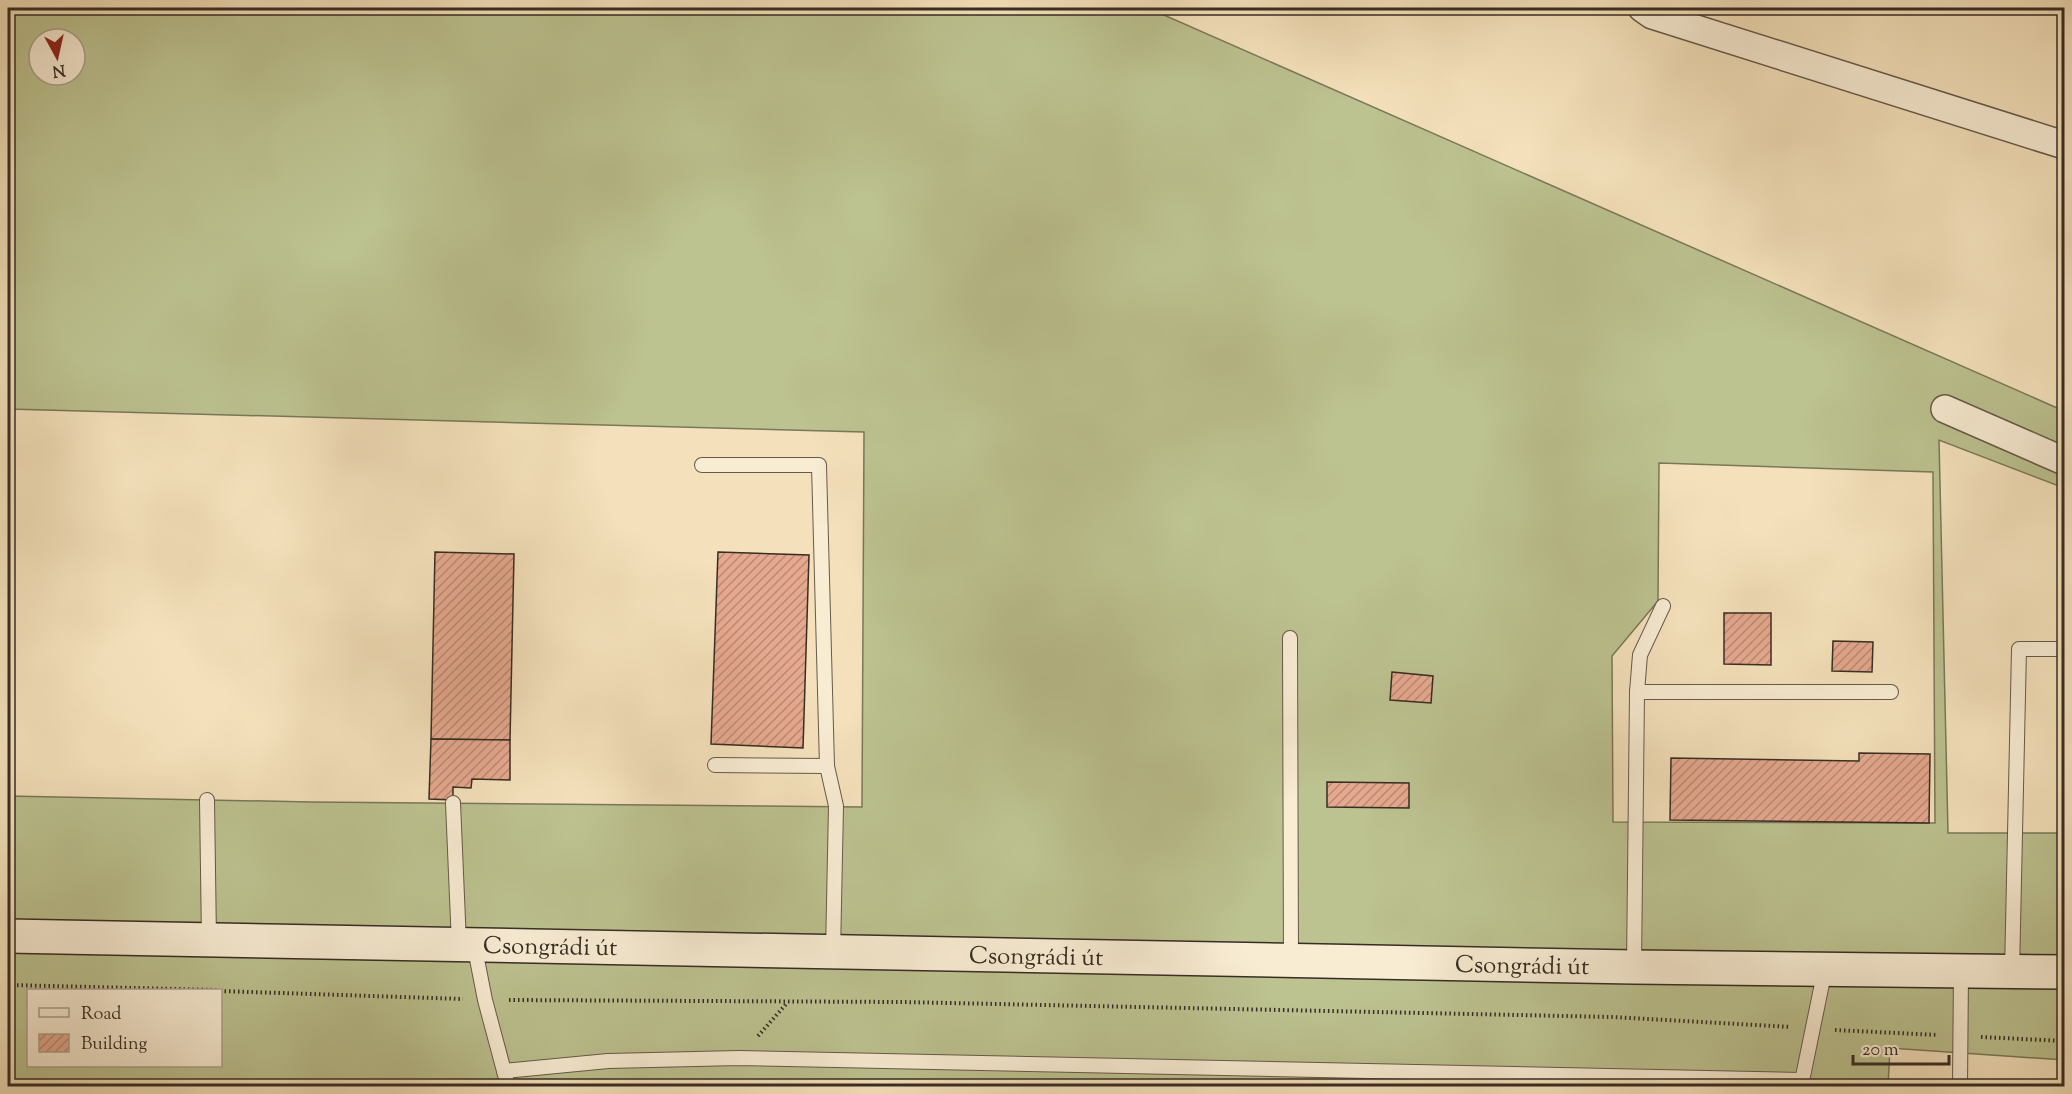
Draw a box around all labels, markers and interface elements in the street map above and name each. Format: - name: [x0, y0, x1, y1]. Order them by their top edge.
- north arrow: [27, 27, 87, 87]
- text: N: [51, 57, 67, 82]
- street label: Csongrádi út: [482, 930, 617, 966]
- street label: Csongrádi út: [968, 940, 1103, 976]
- street label: Csongrádi út: [1454, 949, 1589, 985]
- legend: [27, 989, 222, 1067]
- text: Road: [81, 1002, 121, 1028]
- scale bar: [1853, 1028, 1949, 1066]
- text: Building: [81, 1032, 147, 1058]
- text: 20 m: [1862, 1038, 1899, 1064]

